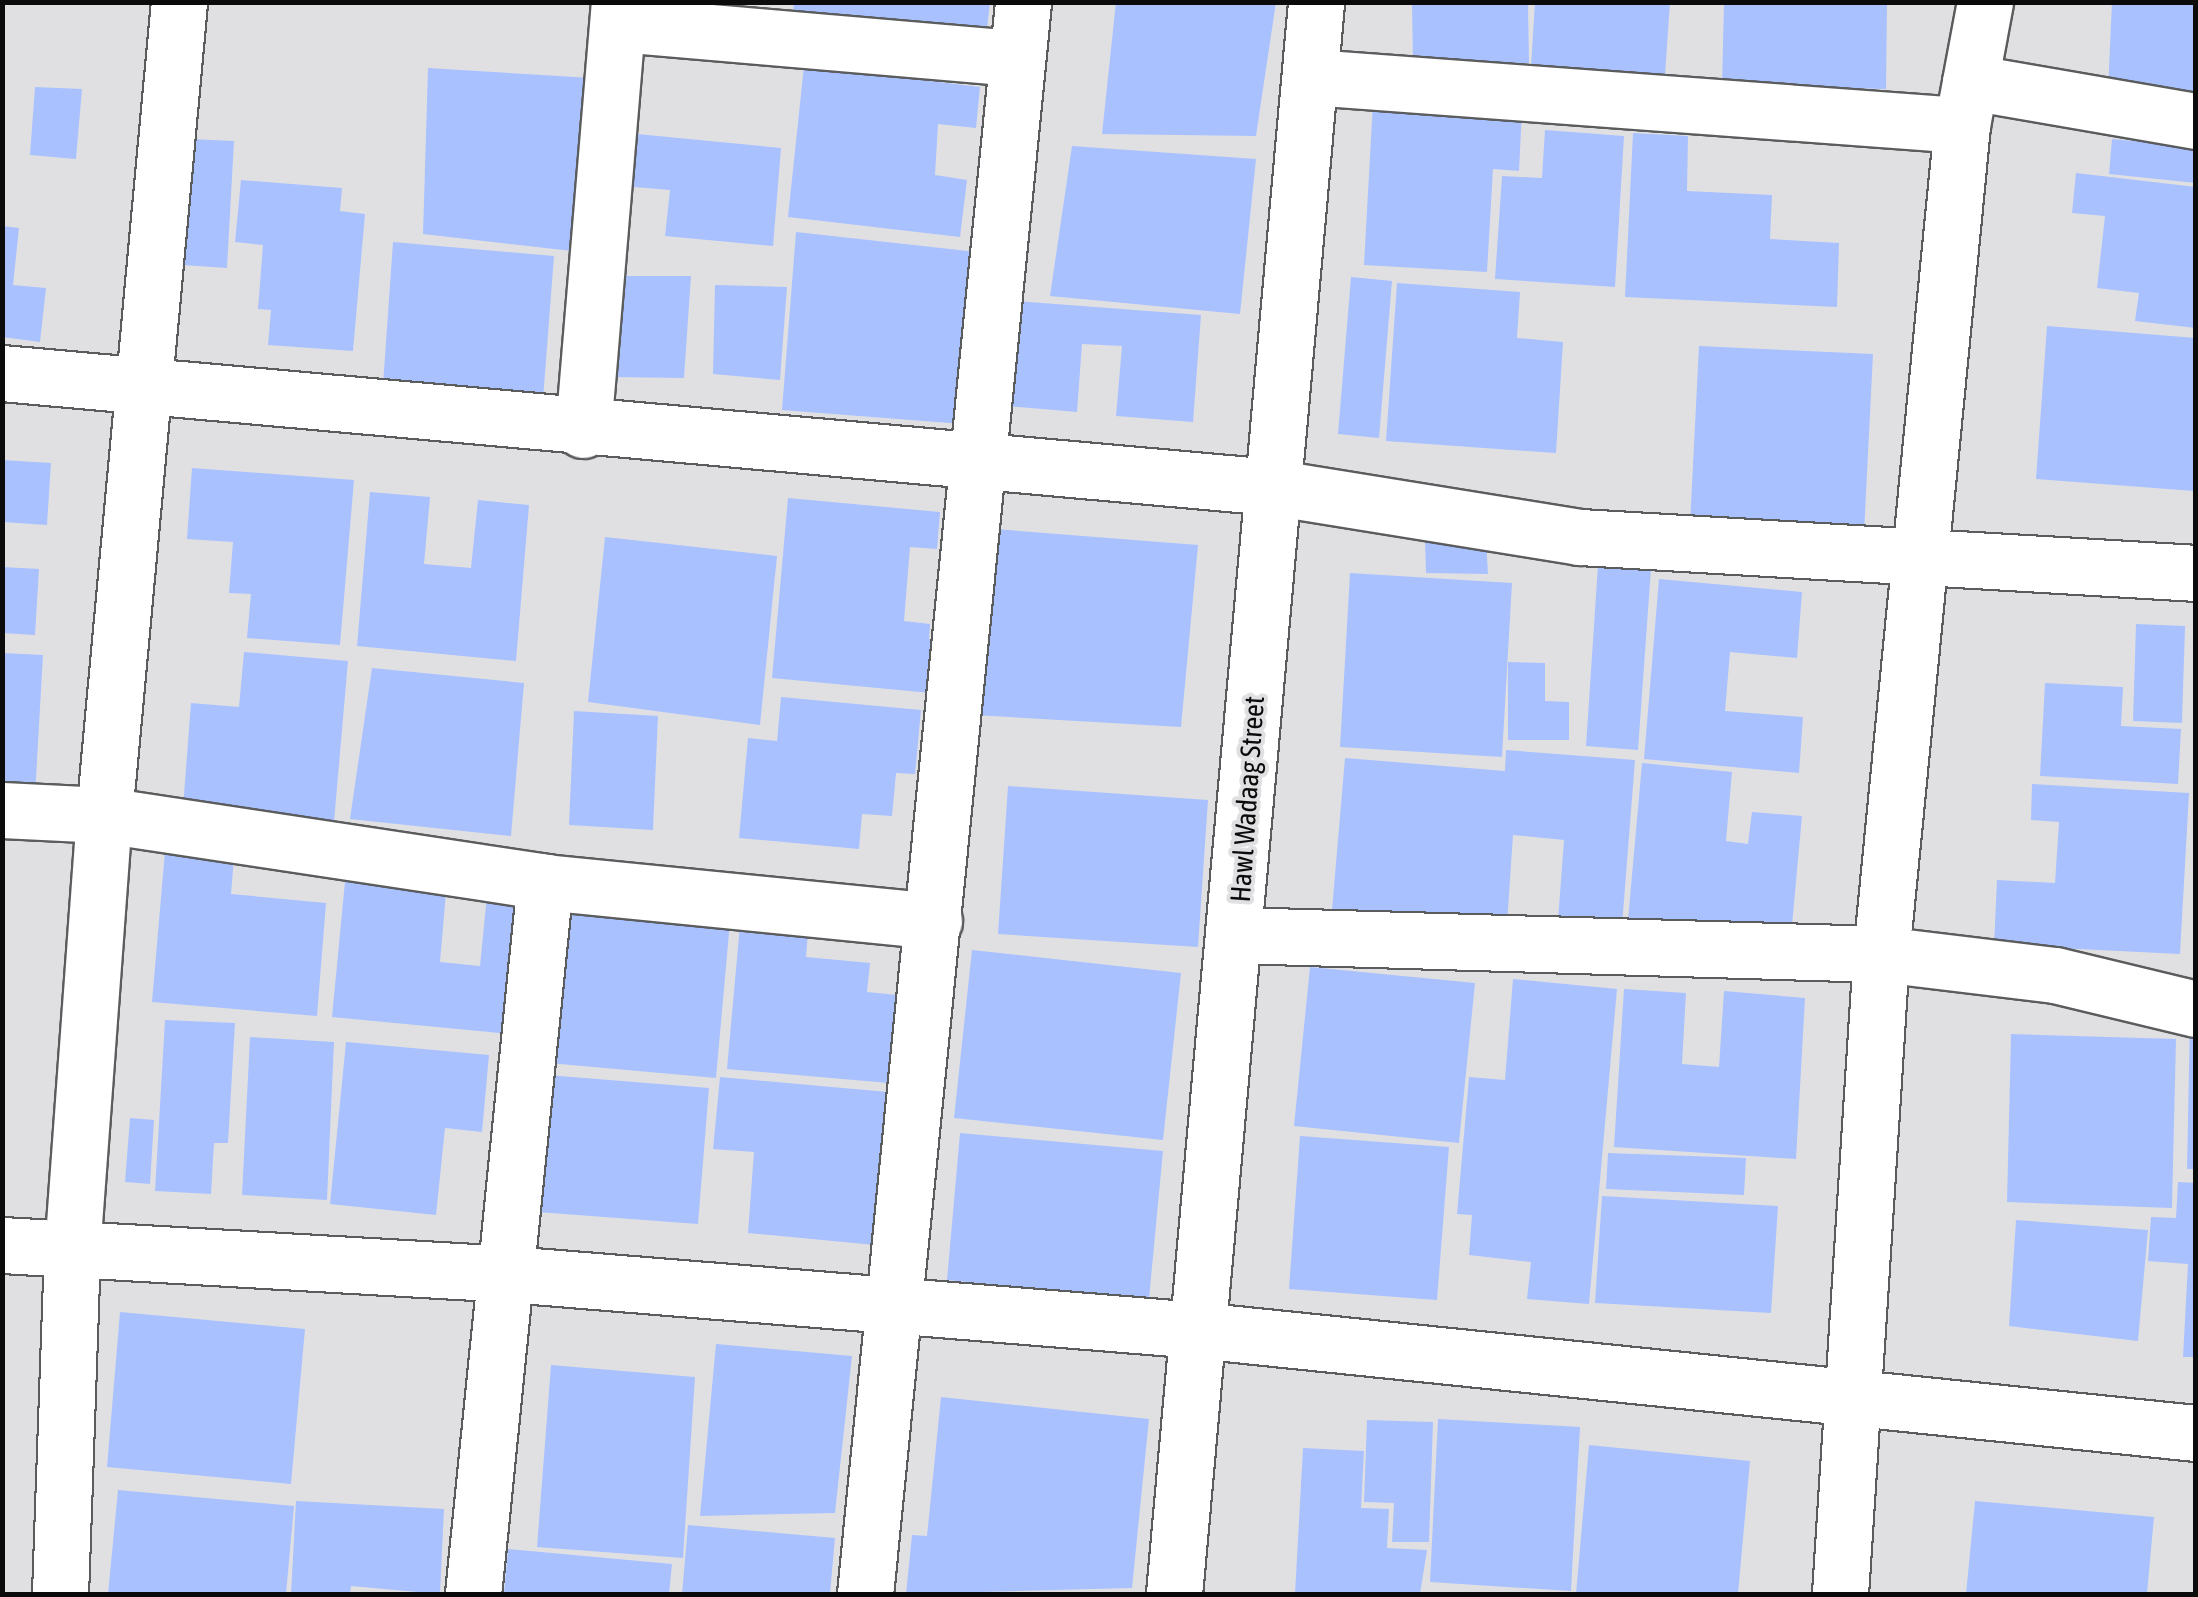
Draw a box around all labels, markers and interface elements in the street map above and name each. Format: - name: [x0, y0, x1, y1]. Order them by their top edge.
- street label: Hawl Wadaag Street: [1223, 695, 1271, 903]

